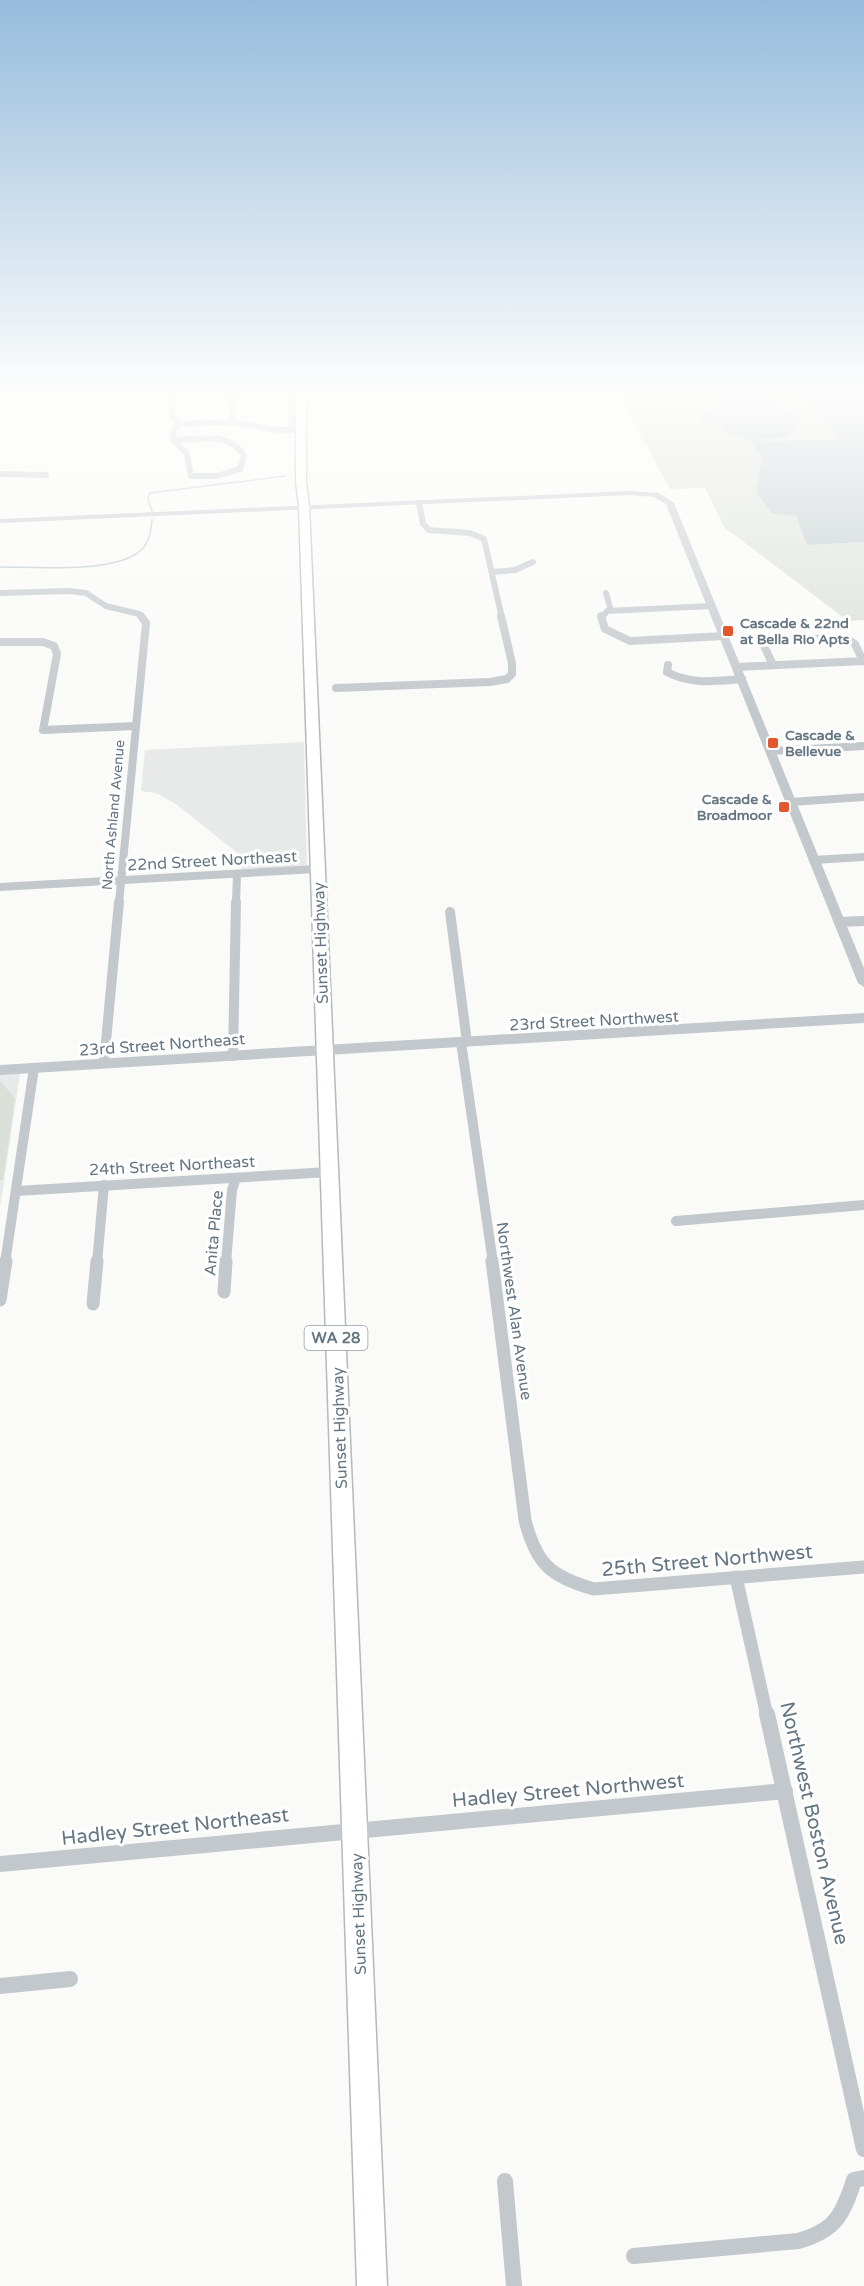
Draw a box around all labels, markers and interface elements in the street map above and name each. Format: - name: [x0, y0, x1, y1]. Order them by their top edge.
- place label: Cascade & 22nd at Bella Rio Apts: [740, 615, 850, 648]
- marker: Cascade & 22nd at Bella Rio Apts: [721, 624, 735, 638]
- place label: Cascade & Bellevue: [785, 727, 855, 760]
- marker: Cascade & Bellevue: [766, 736, 780, 750]
- street label: North Ashland Avenue: [98, 739, 129, 891]
- place label: Cascade & Broadmoor: [697, 791, 773, 824]
- marker: Cascade & Broadmoor: [777, 800, 791, 814]
- street label: 22nd Street Northeast: [127, 847, 298, 875]
- street label: Sunset Highway: [309, 881, 333, 1004]
- street label: 23rd Street Northwest: [509, 1007, 679, 1035]
- street label: 23rd Street Northeast: [78, 1029, 246, 1061]
- street label: 24th Street Northeast: [89, 1152, 256, 1180]
- street label: Anita Place: [200, 1189, 228, 1277]
- street label: Northwest Alan Avenue: [492, 1221, 536, 1402]
- road number: WA 28: [304, 1326, 368, 1350]
- street label: Sunset Highway: [328, 1366, 352, 1489]
- street label: 25th Street Northwest: [600, 1540, 814, 1582]
- street label: Northwest Boston Avenue: [774, 1699, 854, 1947]
- street label: Hadley Street Northwest: [451, 1769, 685, 1813]
- street label: Hadley Street Northeast: [60, 1803, 290, 1851]
- street label: Sunset Highway: [347, 1852, 371, 1975]

